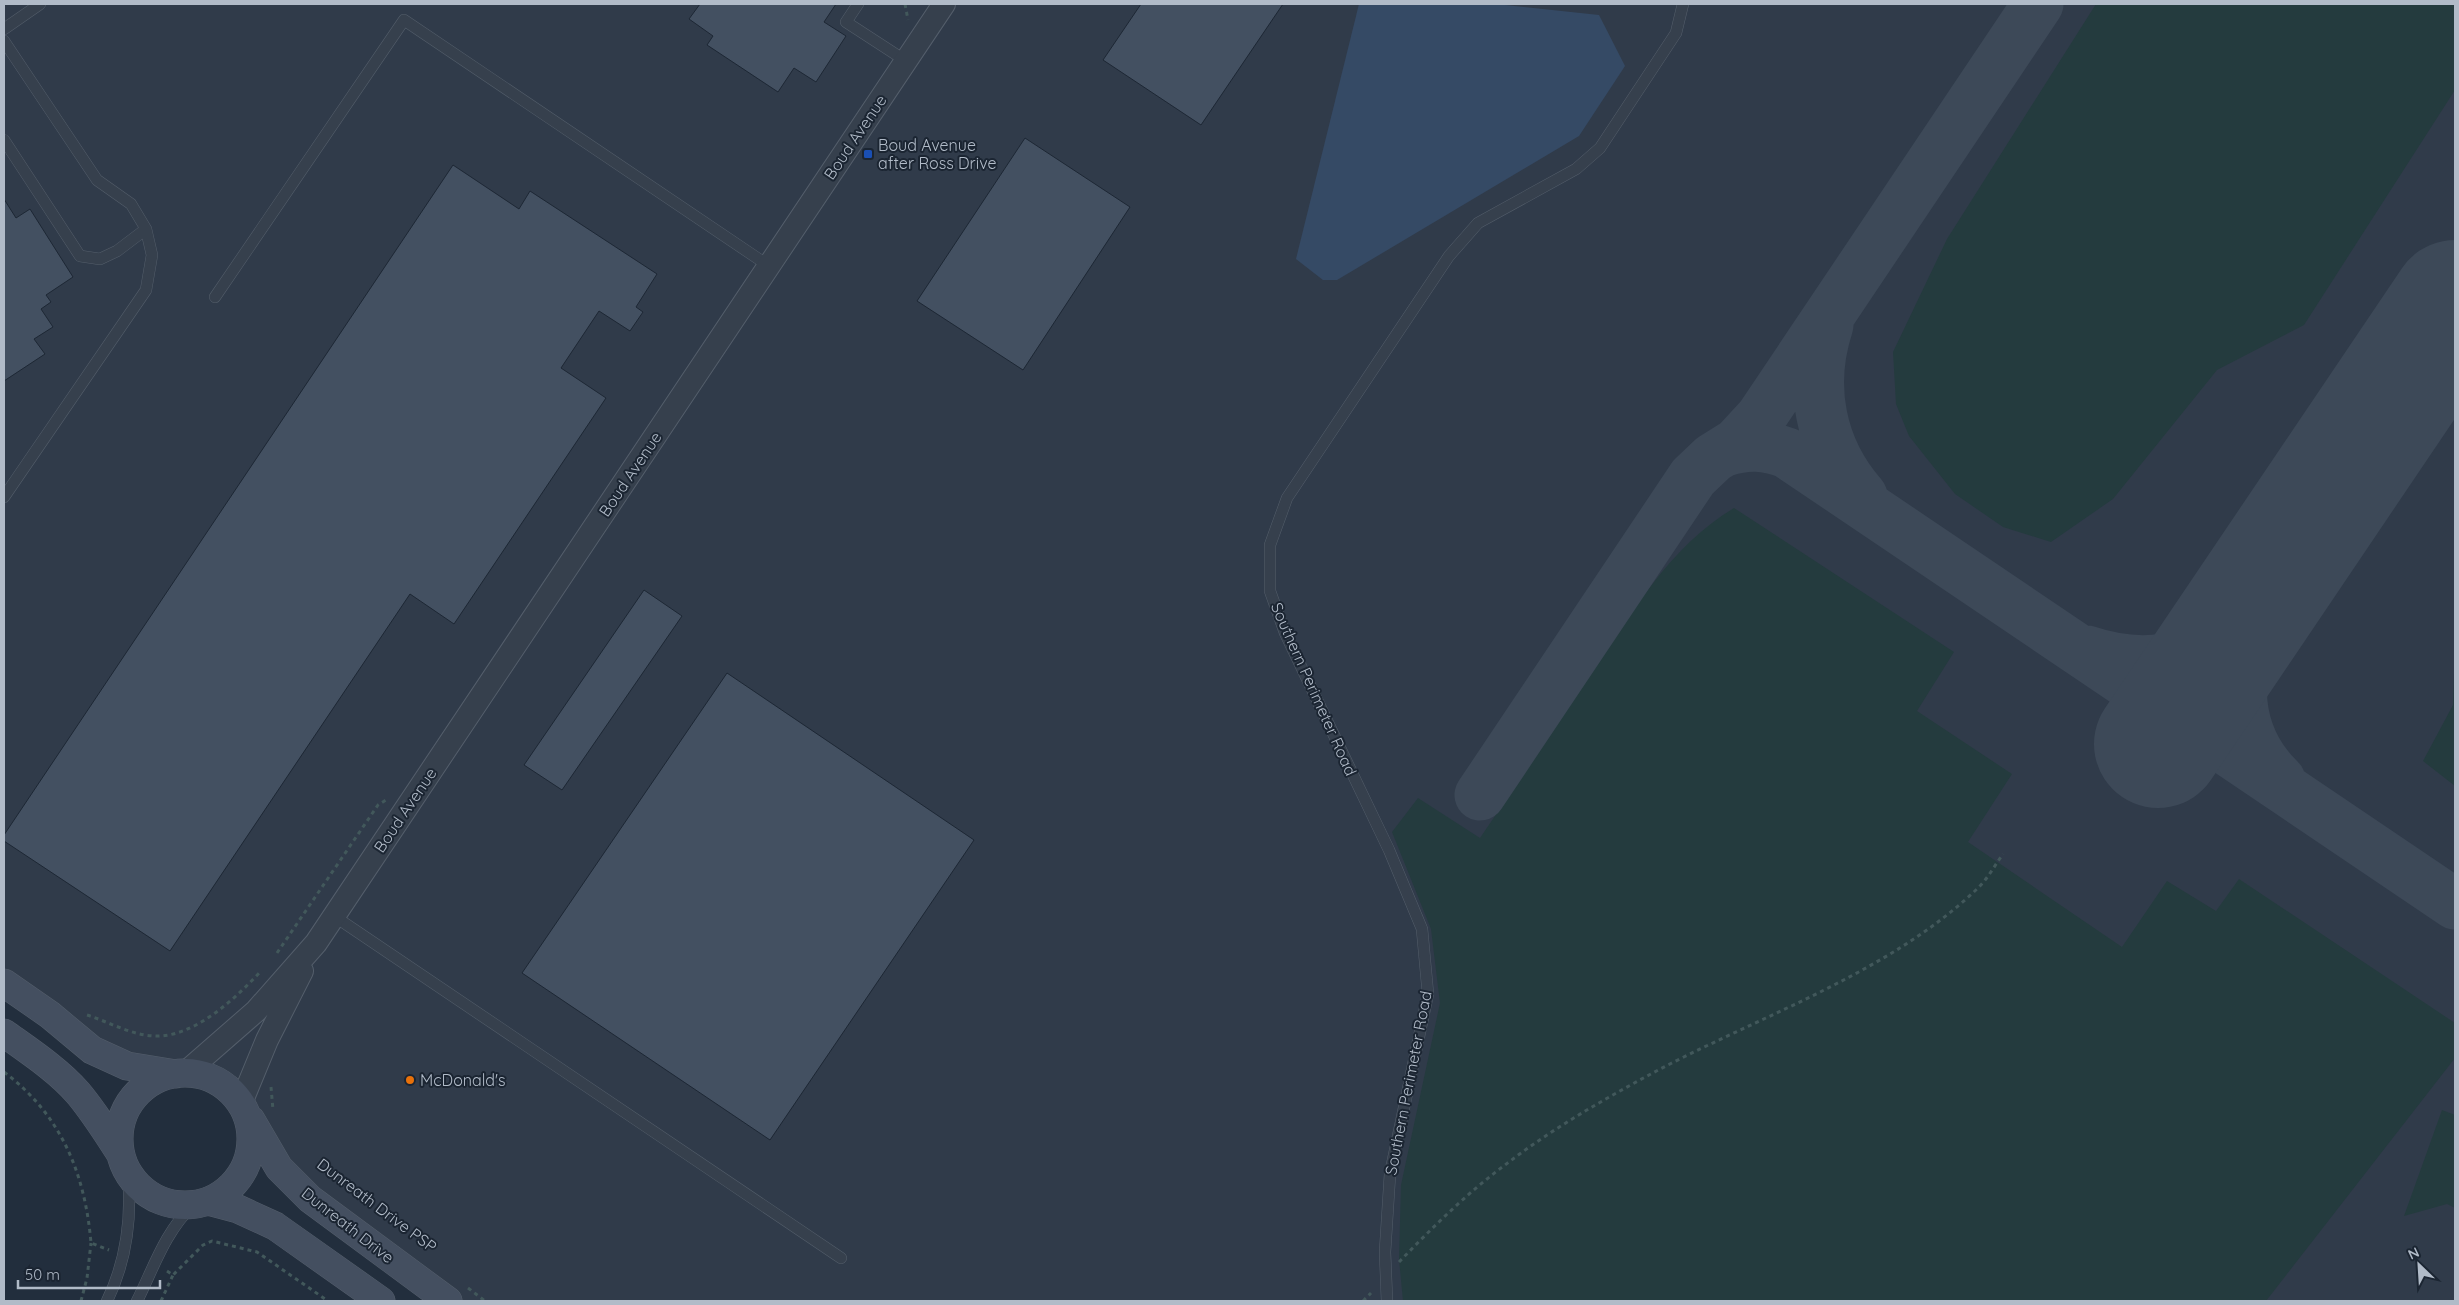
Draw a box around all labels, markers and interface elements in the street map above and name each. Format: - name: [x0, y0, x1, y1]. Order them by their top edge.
- street label: Boud Avenue: [819, 91, 891, 183]
- place label: Boud Avenue after Ross Drive: [878, 135, 997, 173]
- marker: Boud Avenue after Ross Drive: [862, 148, 874, 160]
- street label: Boud Avenue: [594, 428, 666, 520]
- street label: Southern Perimeter Road: [1267, 599, 1361, 779]
- street label: Boud Avenue: [369, 764, 441, 856]
- street label: Southern Perimeter Road: [1380, 989, 1436, 1177]
- place label: McDonald's: [420, 1070, 506, 1090]
- marker: McDonald's: [404, 1074, 416, 1086]
- street label: Dunreath Drive PSP: [314, 1154, 440, 1256]
- street label: Dunreath Drive: [298, 1183, 398, 1267]
- north arrow: [2394, 1240, 2444, 1290]
- text: N: [2405, 1243, 2422, 1264]
- scale bar: [18, 1258, 160, 1290]
- text: 50 m: [25, 1265, 60, 1284]

